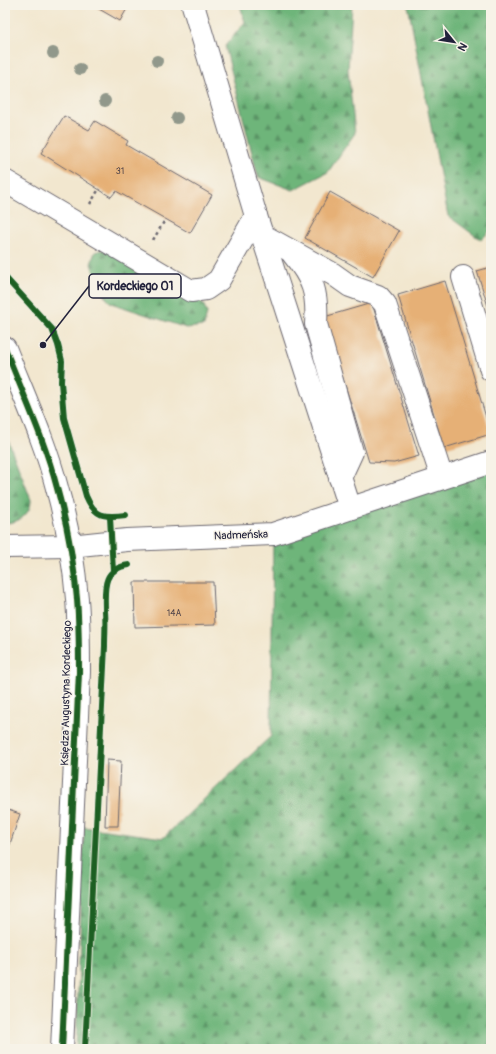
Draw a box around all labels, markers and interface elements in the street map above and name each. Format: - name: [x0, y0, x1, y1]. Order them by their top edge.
- north arrow: [434, 22, 474, 62]
- text: N: [454, 40, 470, 54]
- house number: 31: [116, 166, 124, 177]
- callout: Kordeckiego 01: [89, 274, 181, 298]
- text: Kordeckiego 01: [97, 279, 173, 294]
- street label: Nadmeńska: [214, 528, 268, 542]
- house number: 14A: [167, 608, 181, 619]
- street label: Księdza Augustyna Kordeckiego: [58, 620, 74, 766]

